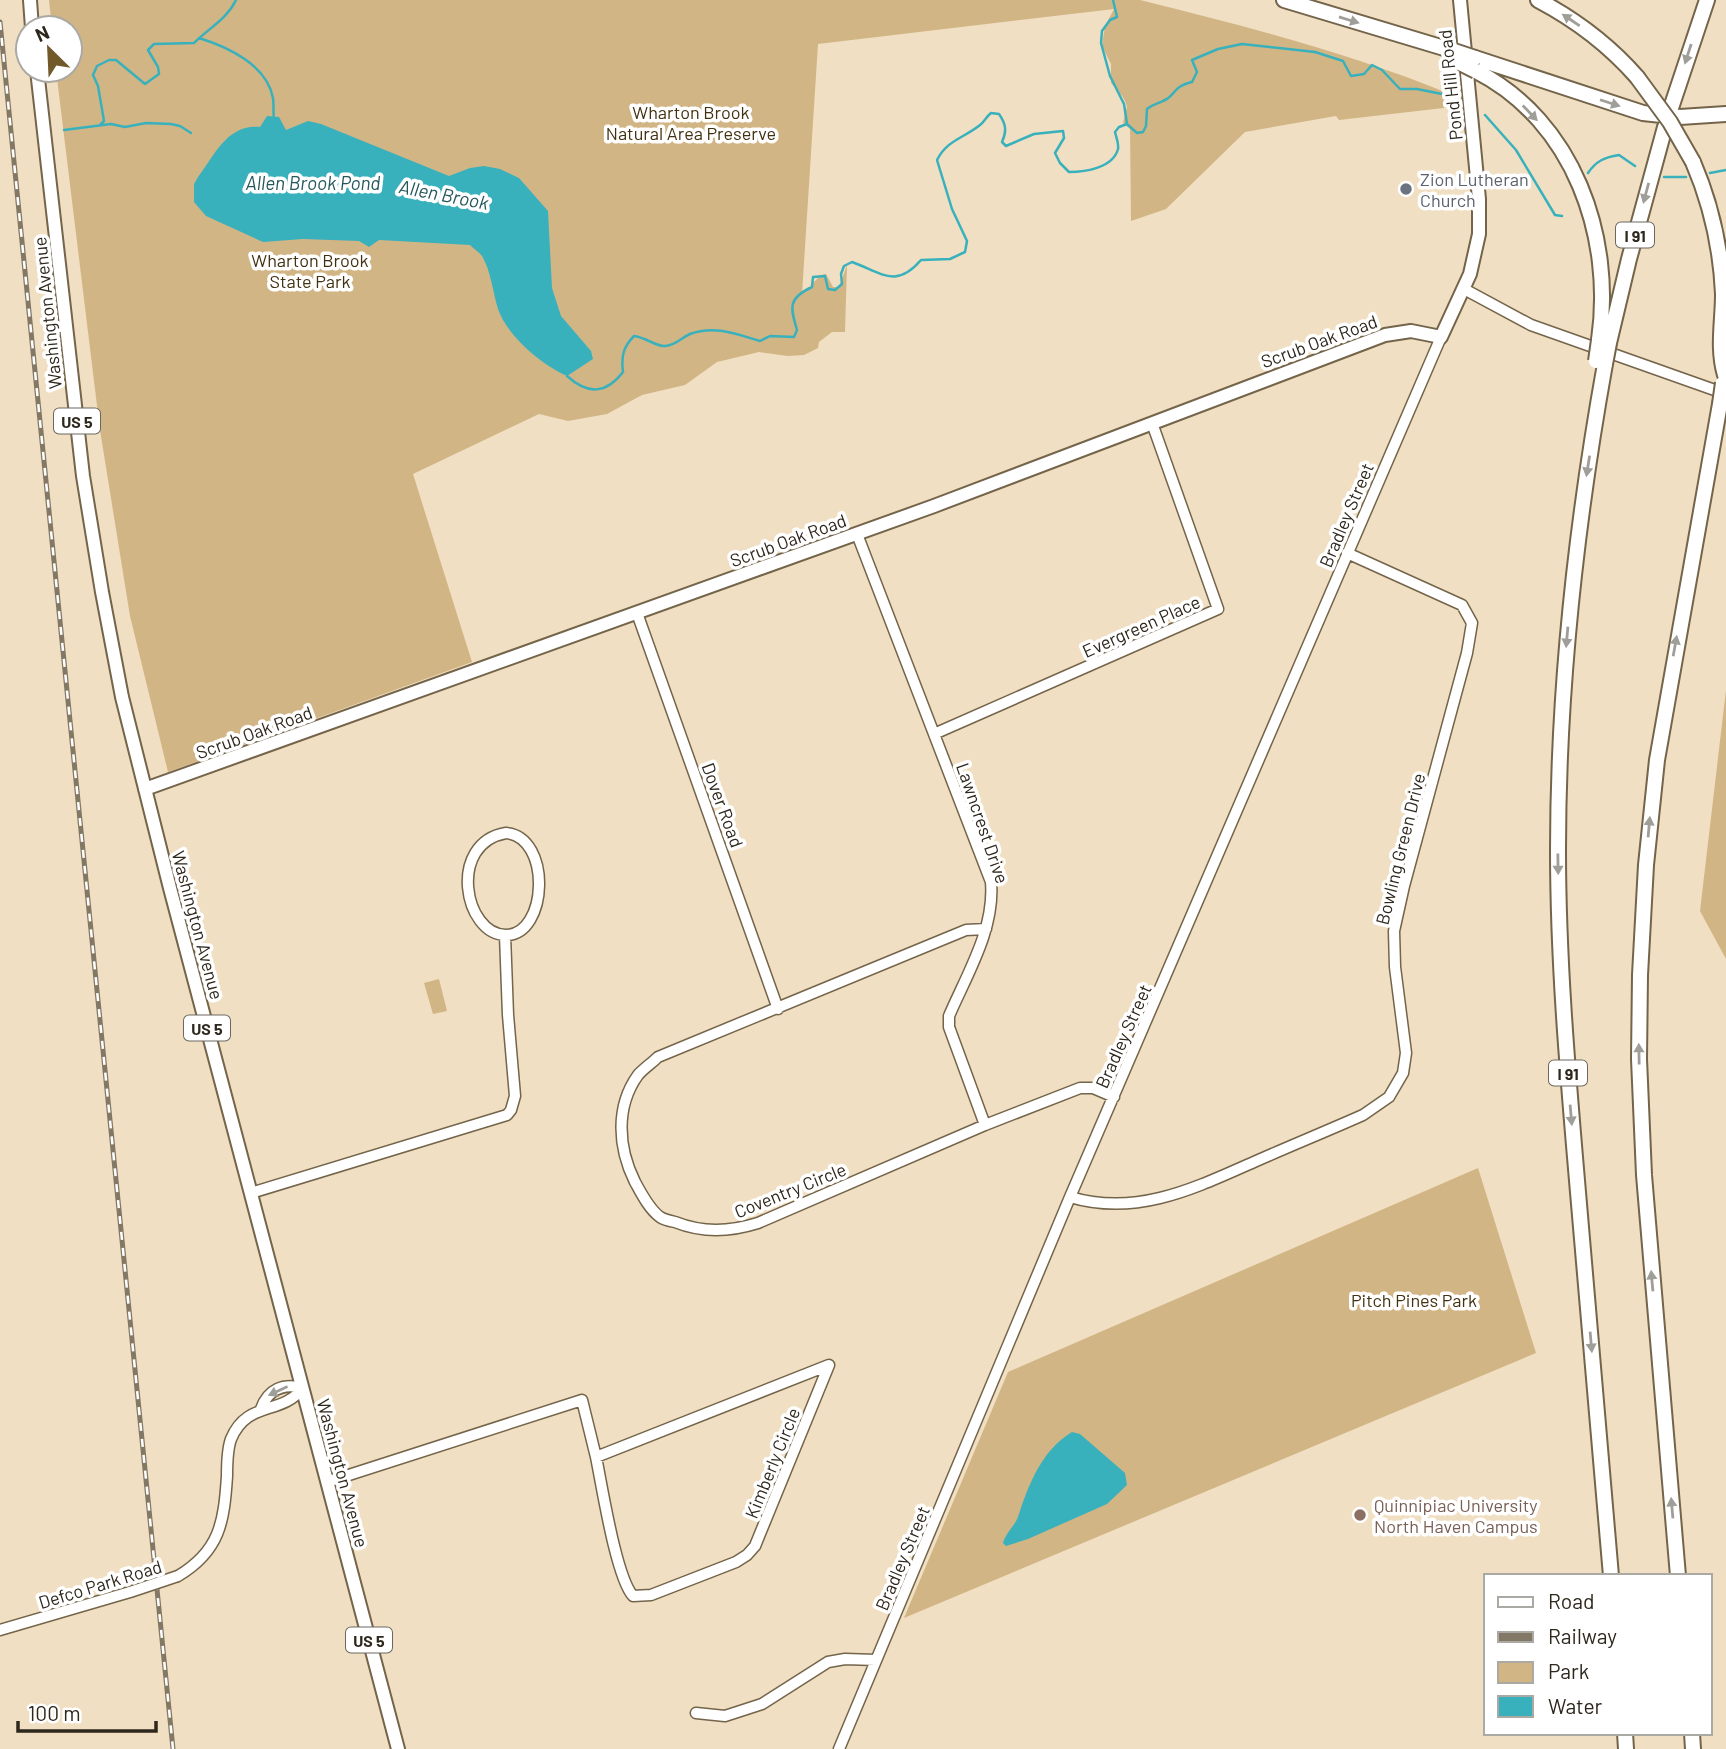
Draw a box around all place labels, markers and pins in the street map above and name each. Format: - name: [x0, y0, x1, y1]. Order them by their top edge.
- place label: Zion Lutheran Church: [1420, 168, 1529, 211]
- marker: Zion Lutheran Church: [1398, 181, 1414, 197]
- place label: Quinnipiac University North Haven Campus: [1374, 1494, 1538, 1537]
- marker: Quinnipiac University North Haven Campus: [1352, 1507, 1368, 1523]

